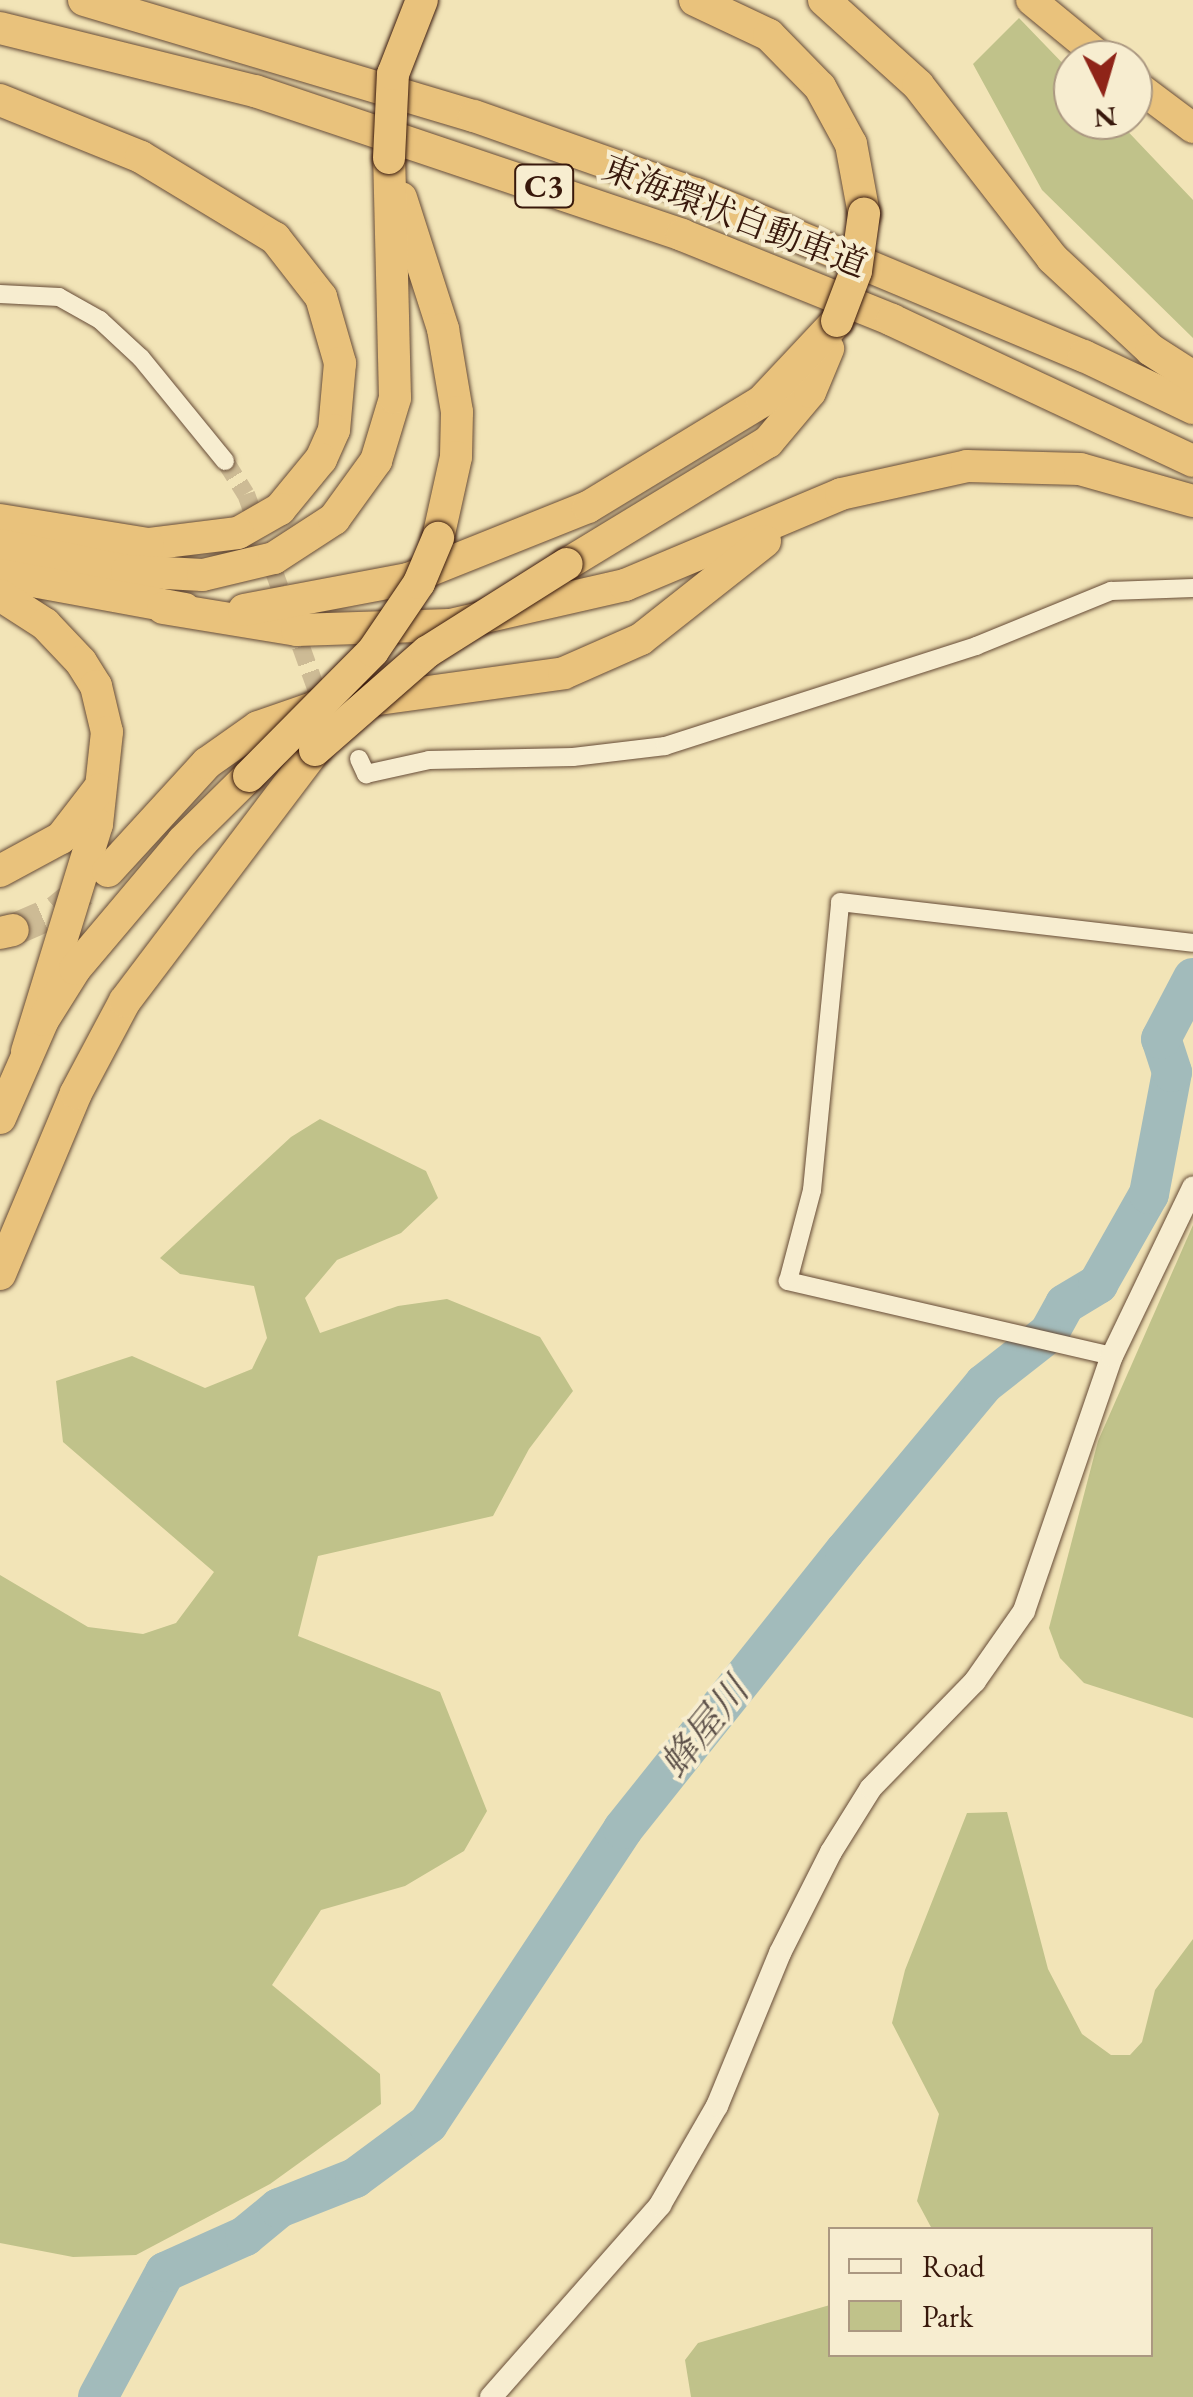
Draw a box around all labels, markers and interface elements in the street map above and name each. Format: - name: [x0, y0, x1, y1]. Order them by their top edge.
- north arrow: [1053, 40, 1153, 140]
- text: N: [1093, 99, 1118, 137]
- street label: 東海環状自動車道: [597, 146, 873, 286]
- road number: C3: [514, 159, 574, 213]
- water label: 蜂屋川: [650, 1668, 758, 1786]
- legend: [828, 2227, 1153, 2357]
- text: Road: [922, 2247, 985, 2286]
- text: Park: [922, 2297, 973, 2336]

